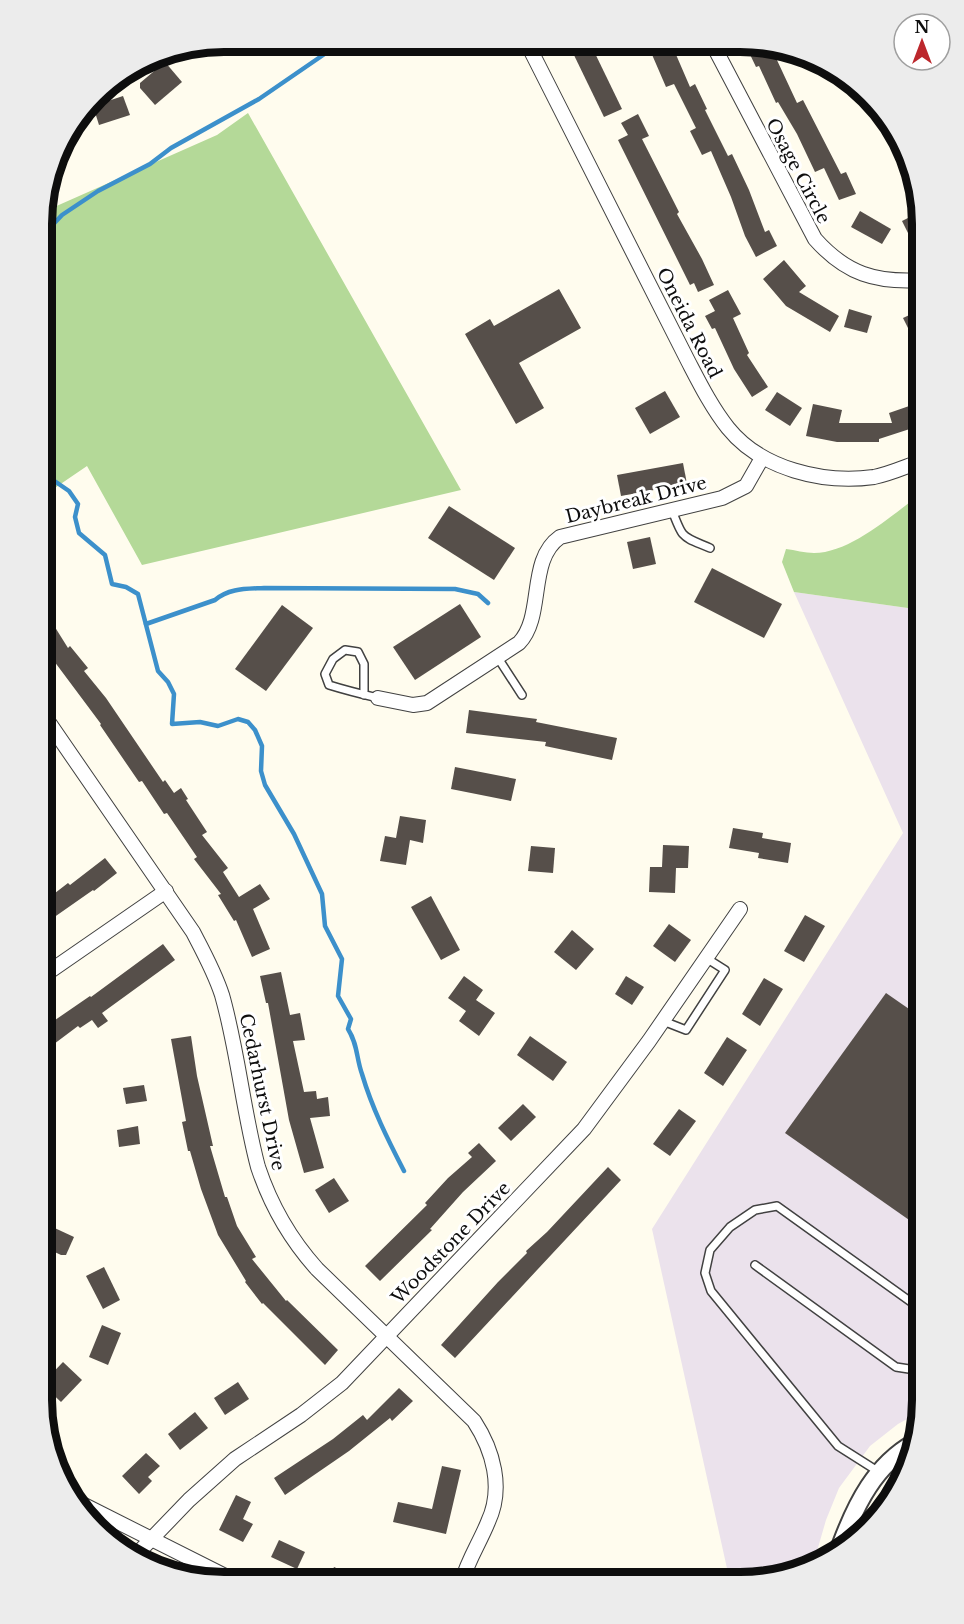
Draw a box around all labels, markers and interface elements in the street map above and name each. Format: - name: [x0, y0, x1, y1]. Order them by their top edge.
- north arrow: [892, 12, 952, 72]
- text: N: [914, 17, 930, 37]
- street label: Osage Circle: [761, 115, 835, 227]
- street label: Oneida Road: [652, 264, 726, 382]
- street label: Daybreak Drive: [563, 472, 709, 528]
- street label: Cedarhurst Drive: [235, 1011, 289, 1173]
- street label: Woodstone Drive: [386, 1177, 515, 1309]

